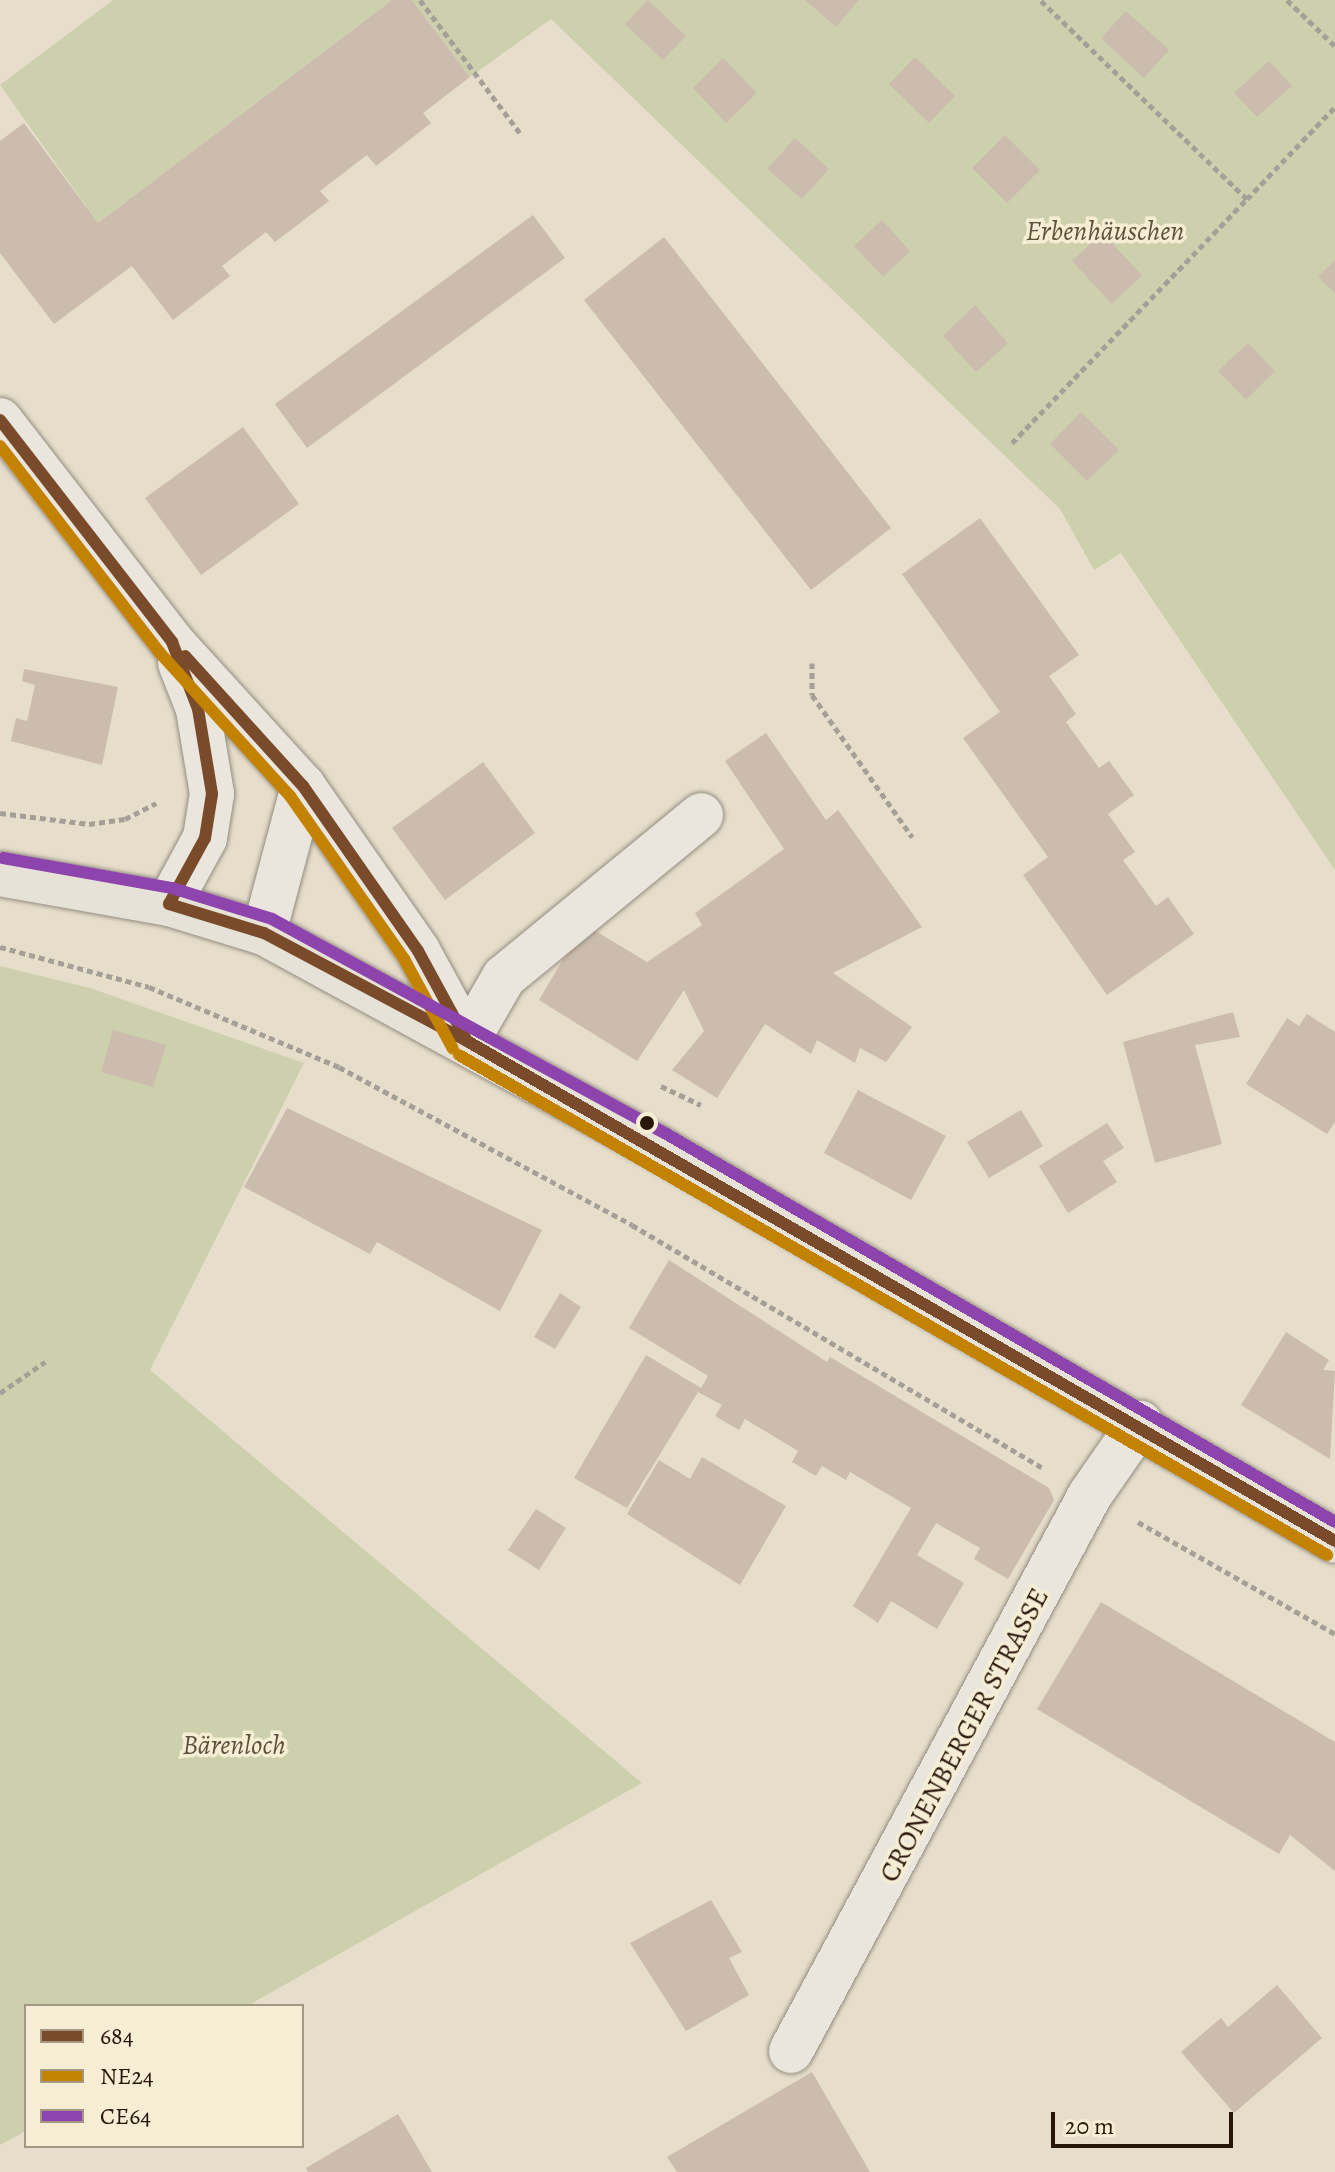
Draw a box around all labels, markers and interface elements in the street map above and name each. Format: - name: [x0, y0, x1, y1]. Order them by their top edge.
- park label: Erbenhäuschen: [1026, 214, 1184, 248]
- unlabelled marker: [639, 1115, 655, 1131]
- street label: CRONENBERGER STRASSE: [872, 1582, 1056, 1888]
- park label: Bärenloch: [182, 1728, 286, 1762]
- legend: [24, 2004, 304, 2148]
- text: 684: [100, 2020, 134, 2052]
- text: NE24: [100, 2060, 154, 2092]
- scale bar: [1055, 2096, 1237, 2146]
- text: CE64: [100, 2100, 151, 2132]
- text: 20 m: [1065, 2110, 1114, 2142]

